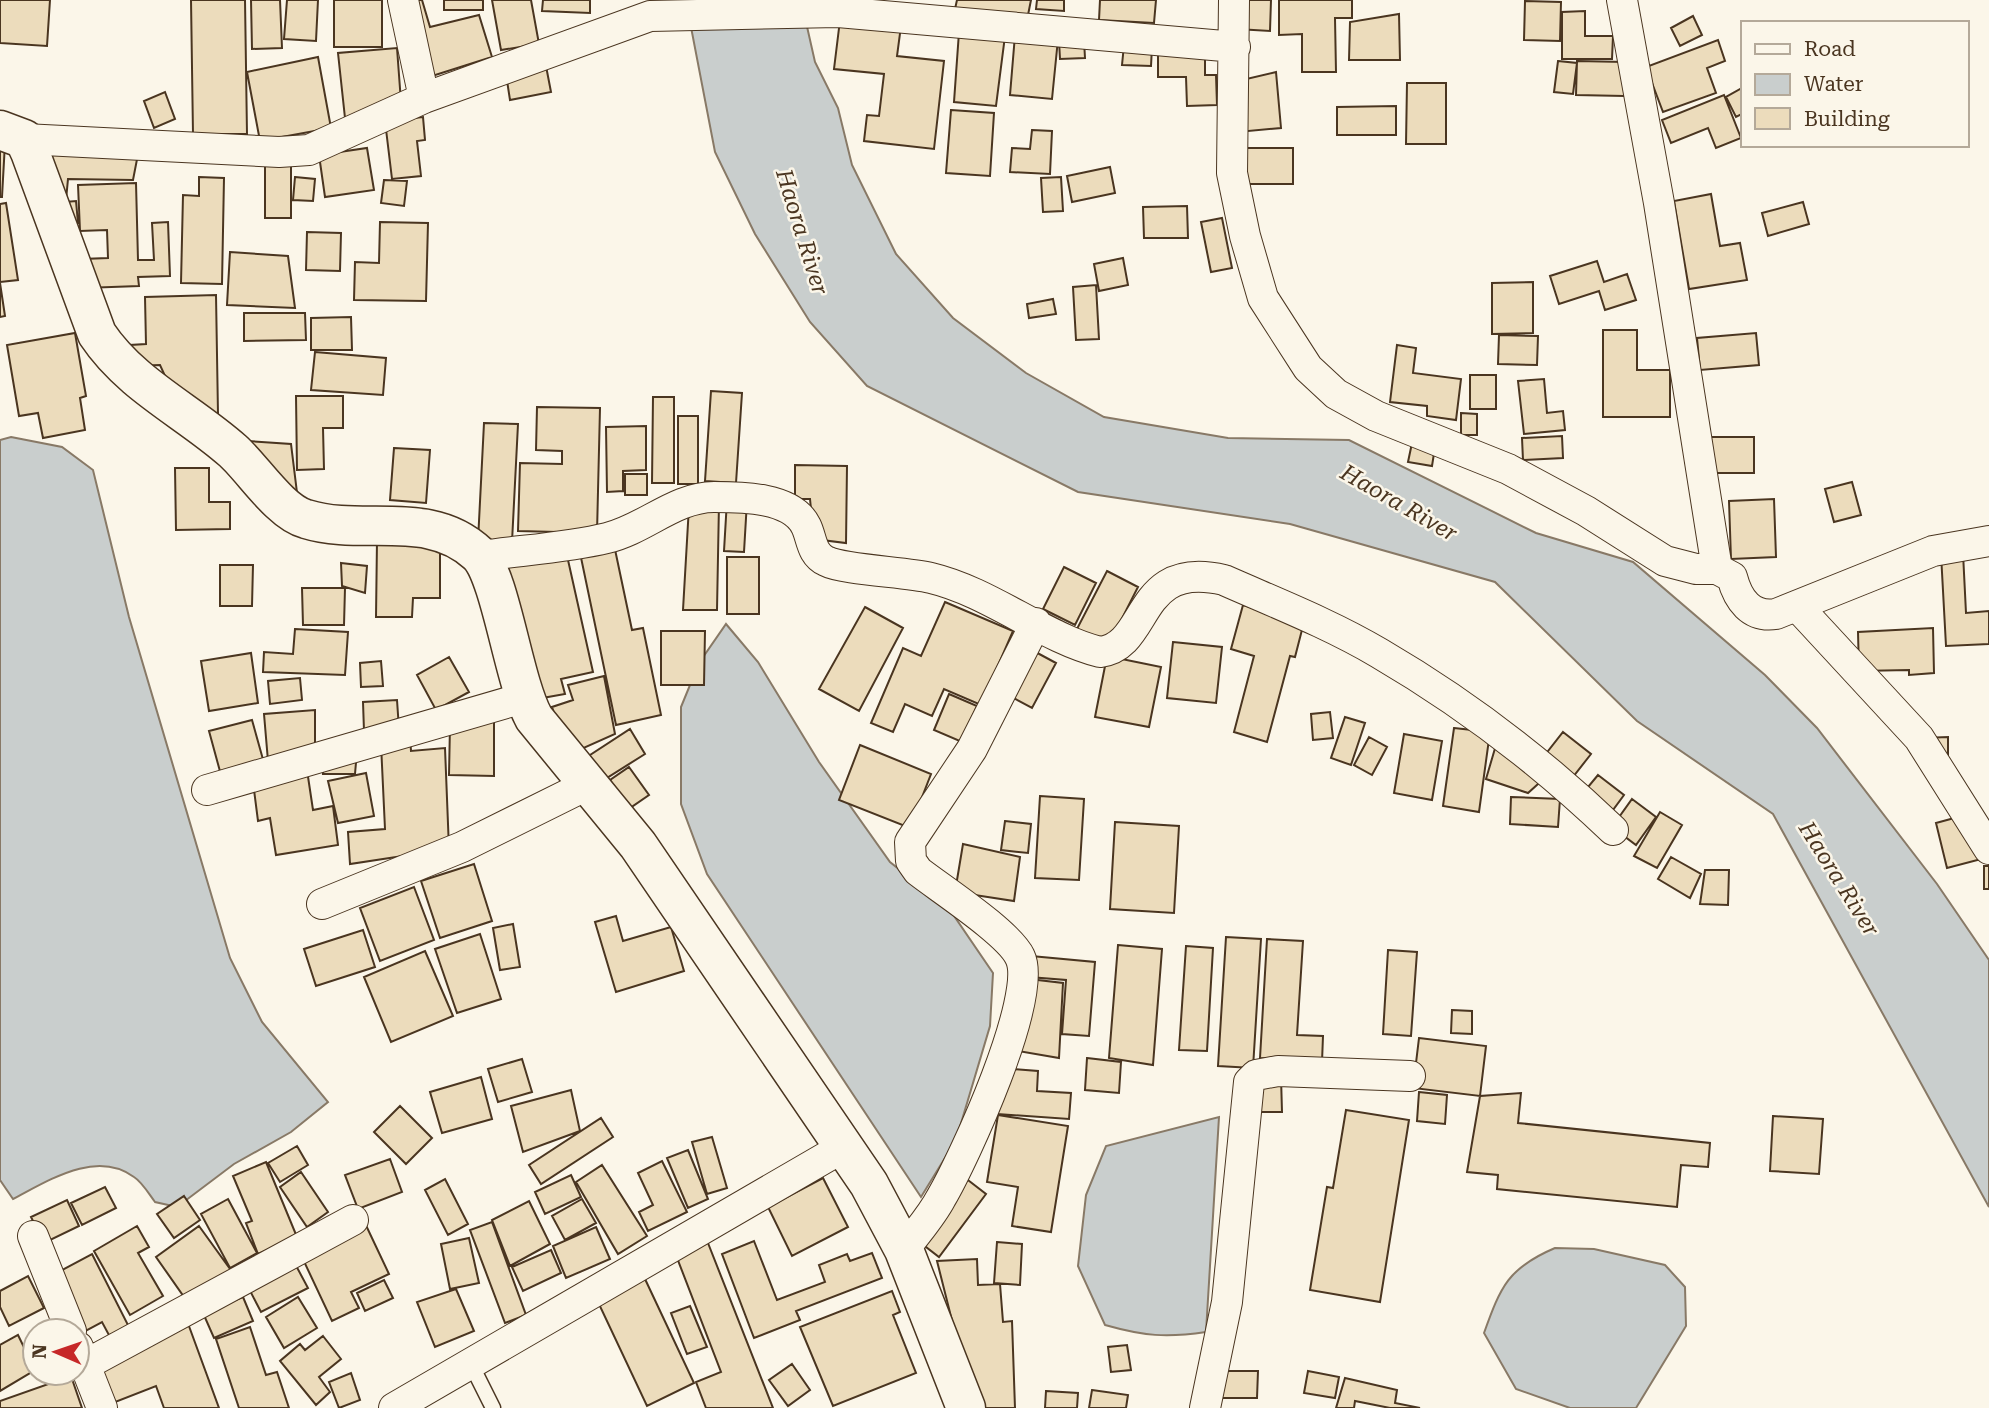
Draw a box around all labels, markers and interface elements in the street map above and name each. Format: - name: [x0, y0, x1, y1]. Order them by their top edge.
- legend: [1741, 21, 1968, 147]
- text: Road: [1804, 37, 1856, 61]
- text: Water: [1804, 72, 1864, 96]
- text: Building: [1804, 107, 1890, 131]
- water label: Haora River: [770, 165, 834, 299]
- water label: Haora River: [1335, 458, 1462, 547]
- water label: Haora River: [1792, 816, 1885, 942]
- north arrow: [21, 1317, 91, 1387]
- text: N: [28, 1343, 51, 1359]

